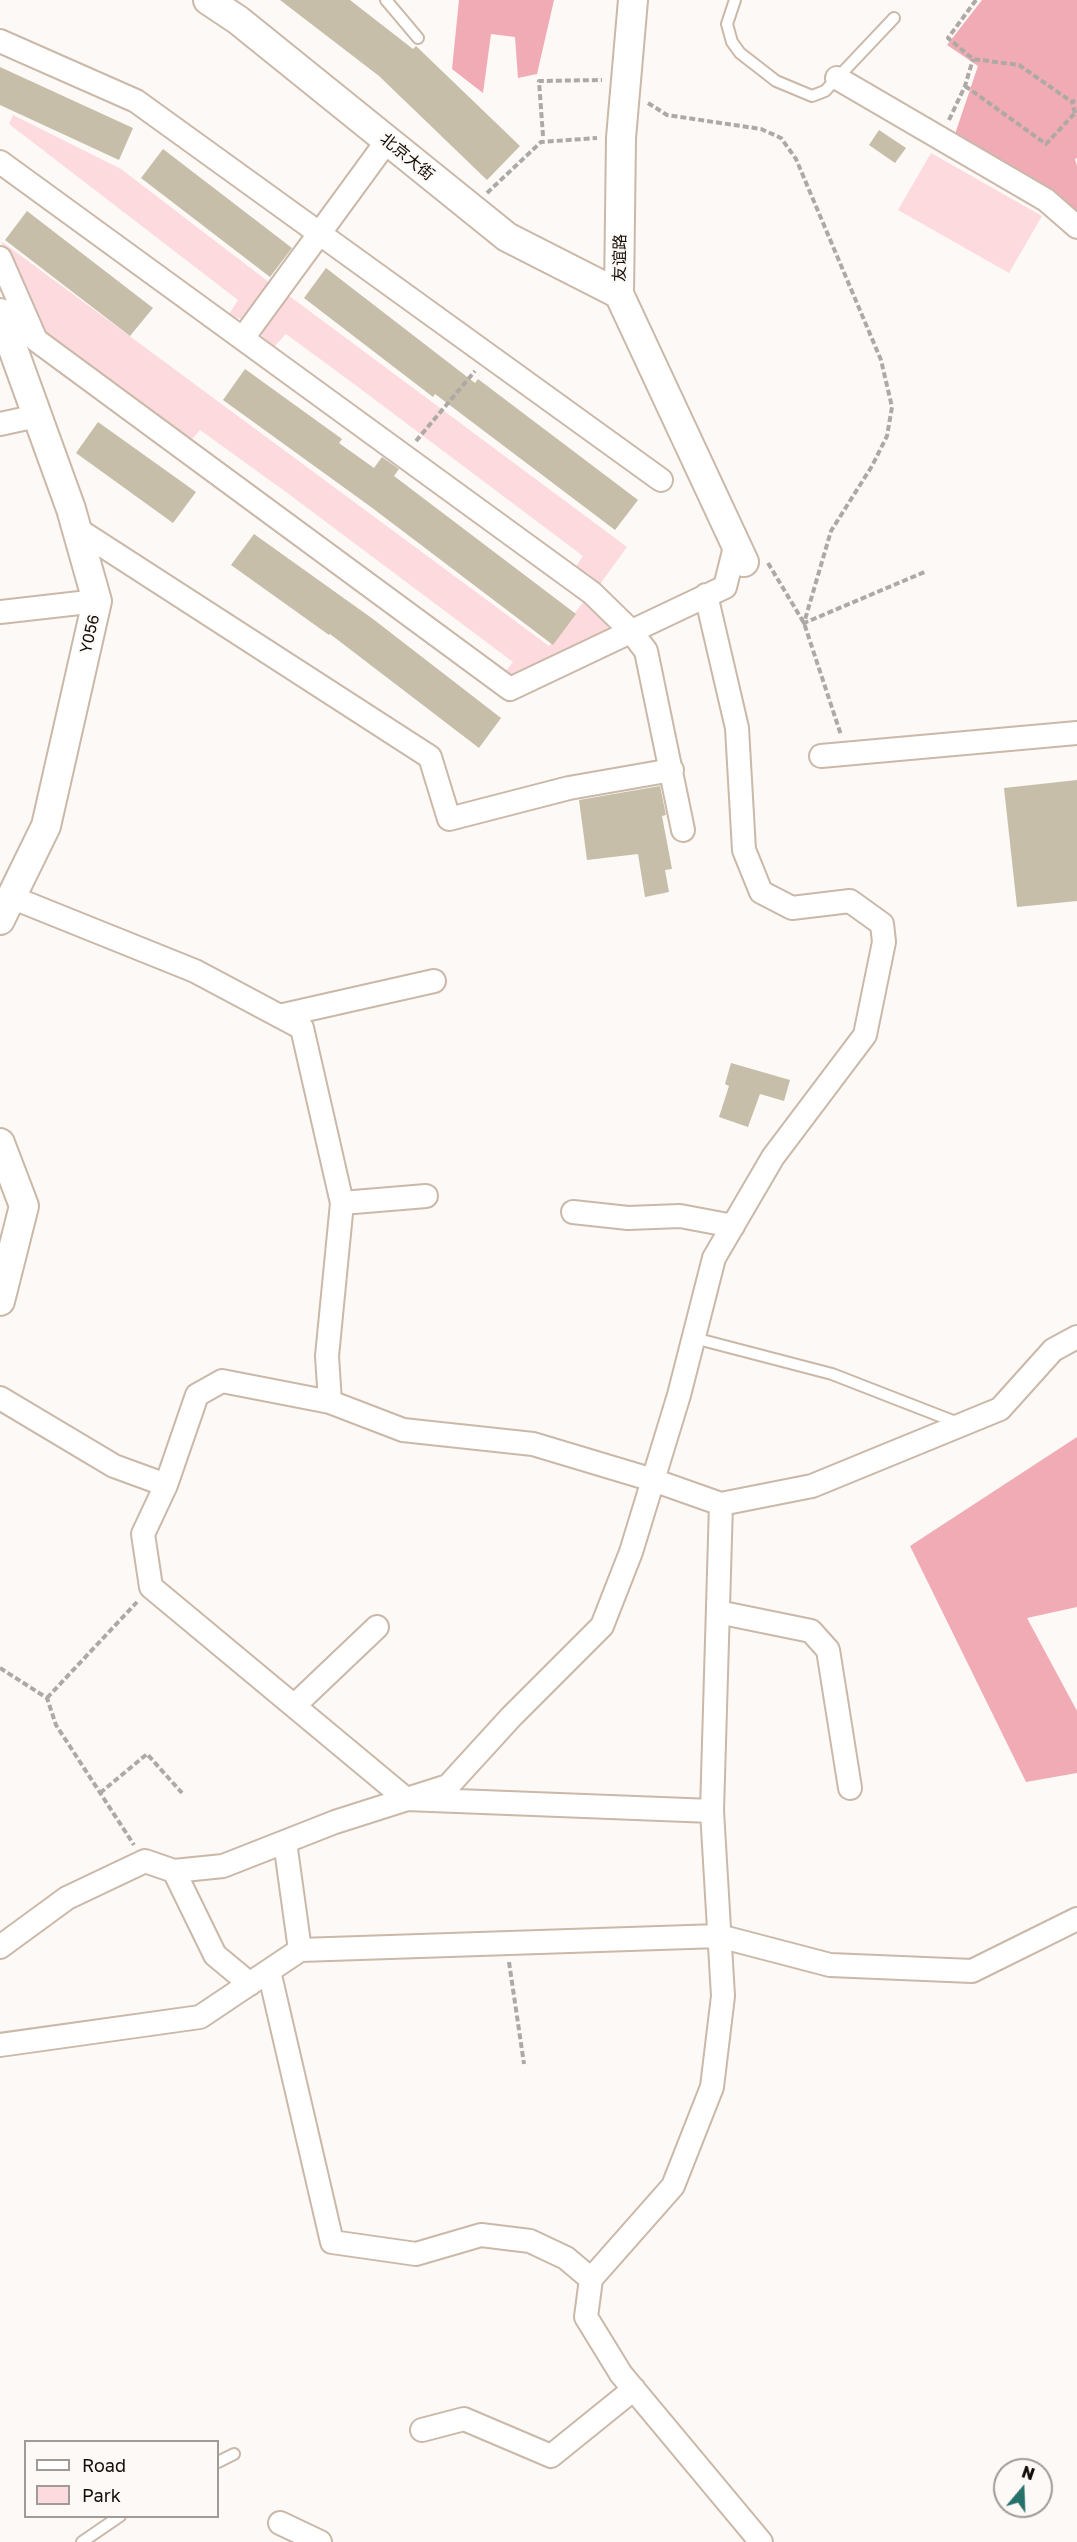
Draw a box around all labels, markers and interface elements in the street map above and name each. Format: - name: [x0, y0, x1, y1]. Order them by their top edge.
- street label: 北京大街: [376, 129, 438, 185]
- street label: 友谊路: [610, 234, 630, 282]
- street label: Y056: [76, 613, 104, 655]
- legend: [24, 2440, 219, 2518]
- text: Road: [82, 2454, 126, 2476]
- north arrow: [993, 2458, 1053, 2518]
- text: N: [1019, 2461, 1037, 2484]
- text: Park: [82, 2484, 121, 2506]

